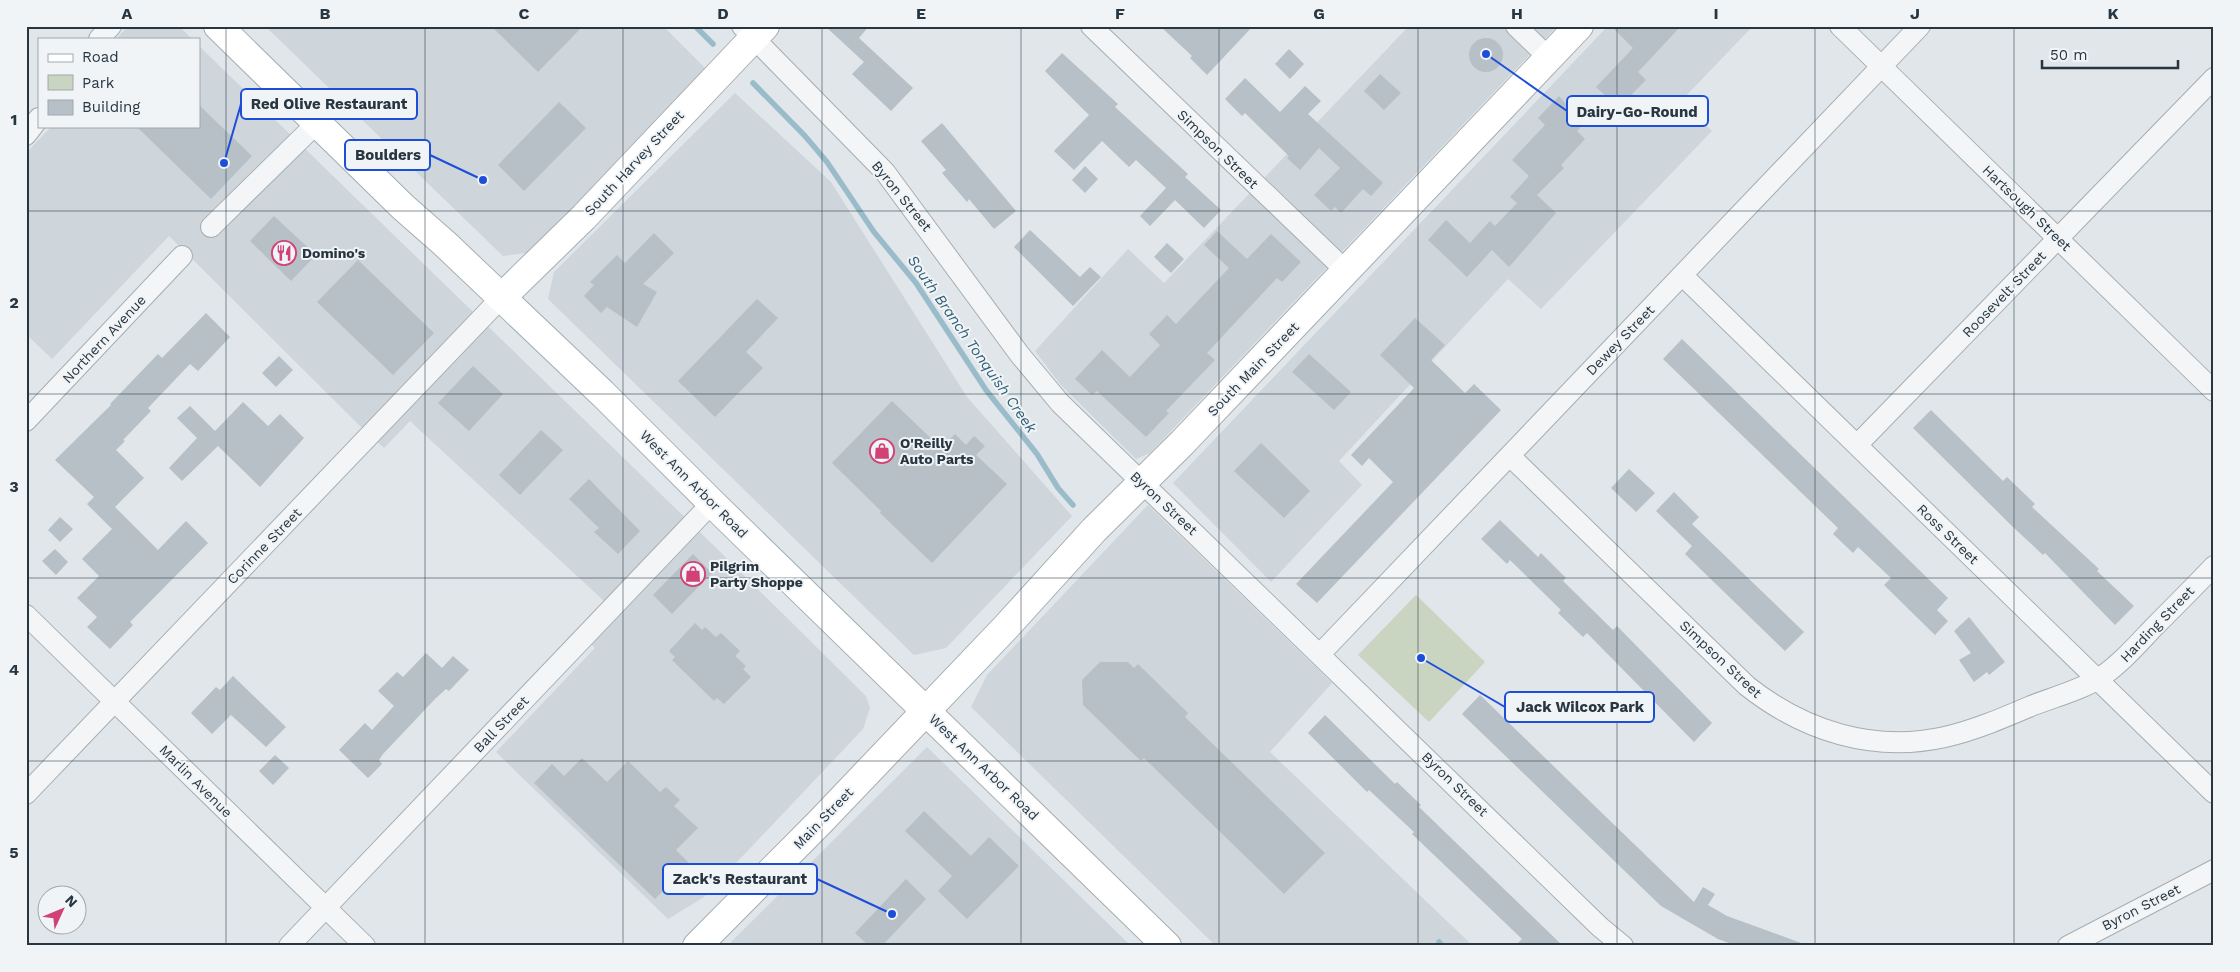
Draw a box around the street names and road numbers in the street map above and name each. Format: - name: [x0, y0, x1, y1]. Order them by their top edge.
- street label: Simpson Street: [1174, 106, 1262, 192]
- street label: South Harvey Street: [581, 107, 687, 219]
- street label: Byron Street: [869, 158, 935, 234]
- street label: Hartsough Street: [1979, 162, 2075, 254]
- street label: Roosevelt Street: [1959, 248, 2049, 340]
- street label: Northern Avenue: [59, 292, 149, 386]
- street label: Dewey Street: [1583, 302, 1657, 378]
- street label: South Main Street: [1204, 319, 1302, 419]
- street label: West Ann Arbor Road: [637, 427, 751, 541]
- street label: Byron Street: [1127, 468, 1201, 538]
- street label: Ross Street: [1914, 501, 1982, 567]
- street label: Corinne Street: [224, 504, 304, 587]
- street label: Harding Street: [2117, 583, 2197, 665]
- street label: Simpson Street: [1677, 617, 1765, 701]
- street label: Ball Street: [470, 692, 532, 755]
- street label: West Ann Arbor Road: [926, 711, 1042, 823]
- street label: Marlin Avenue: [156, 741, 236, 821]
- street label: Byron Street: [1419, 748, 1492, 820]
- street label: Main Street: [790, 784, 856, 852]
- street label: Byron Street: [2099, 880, 2183, 934]

